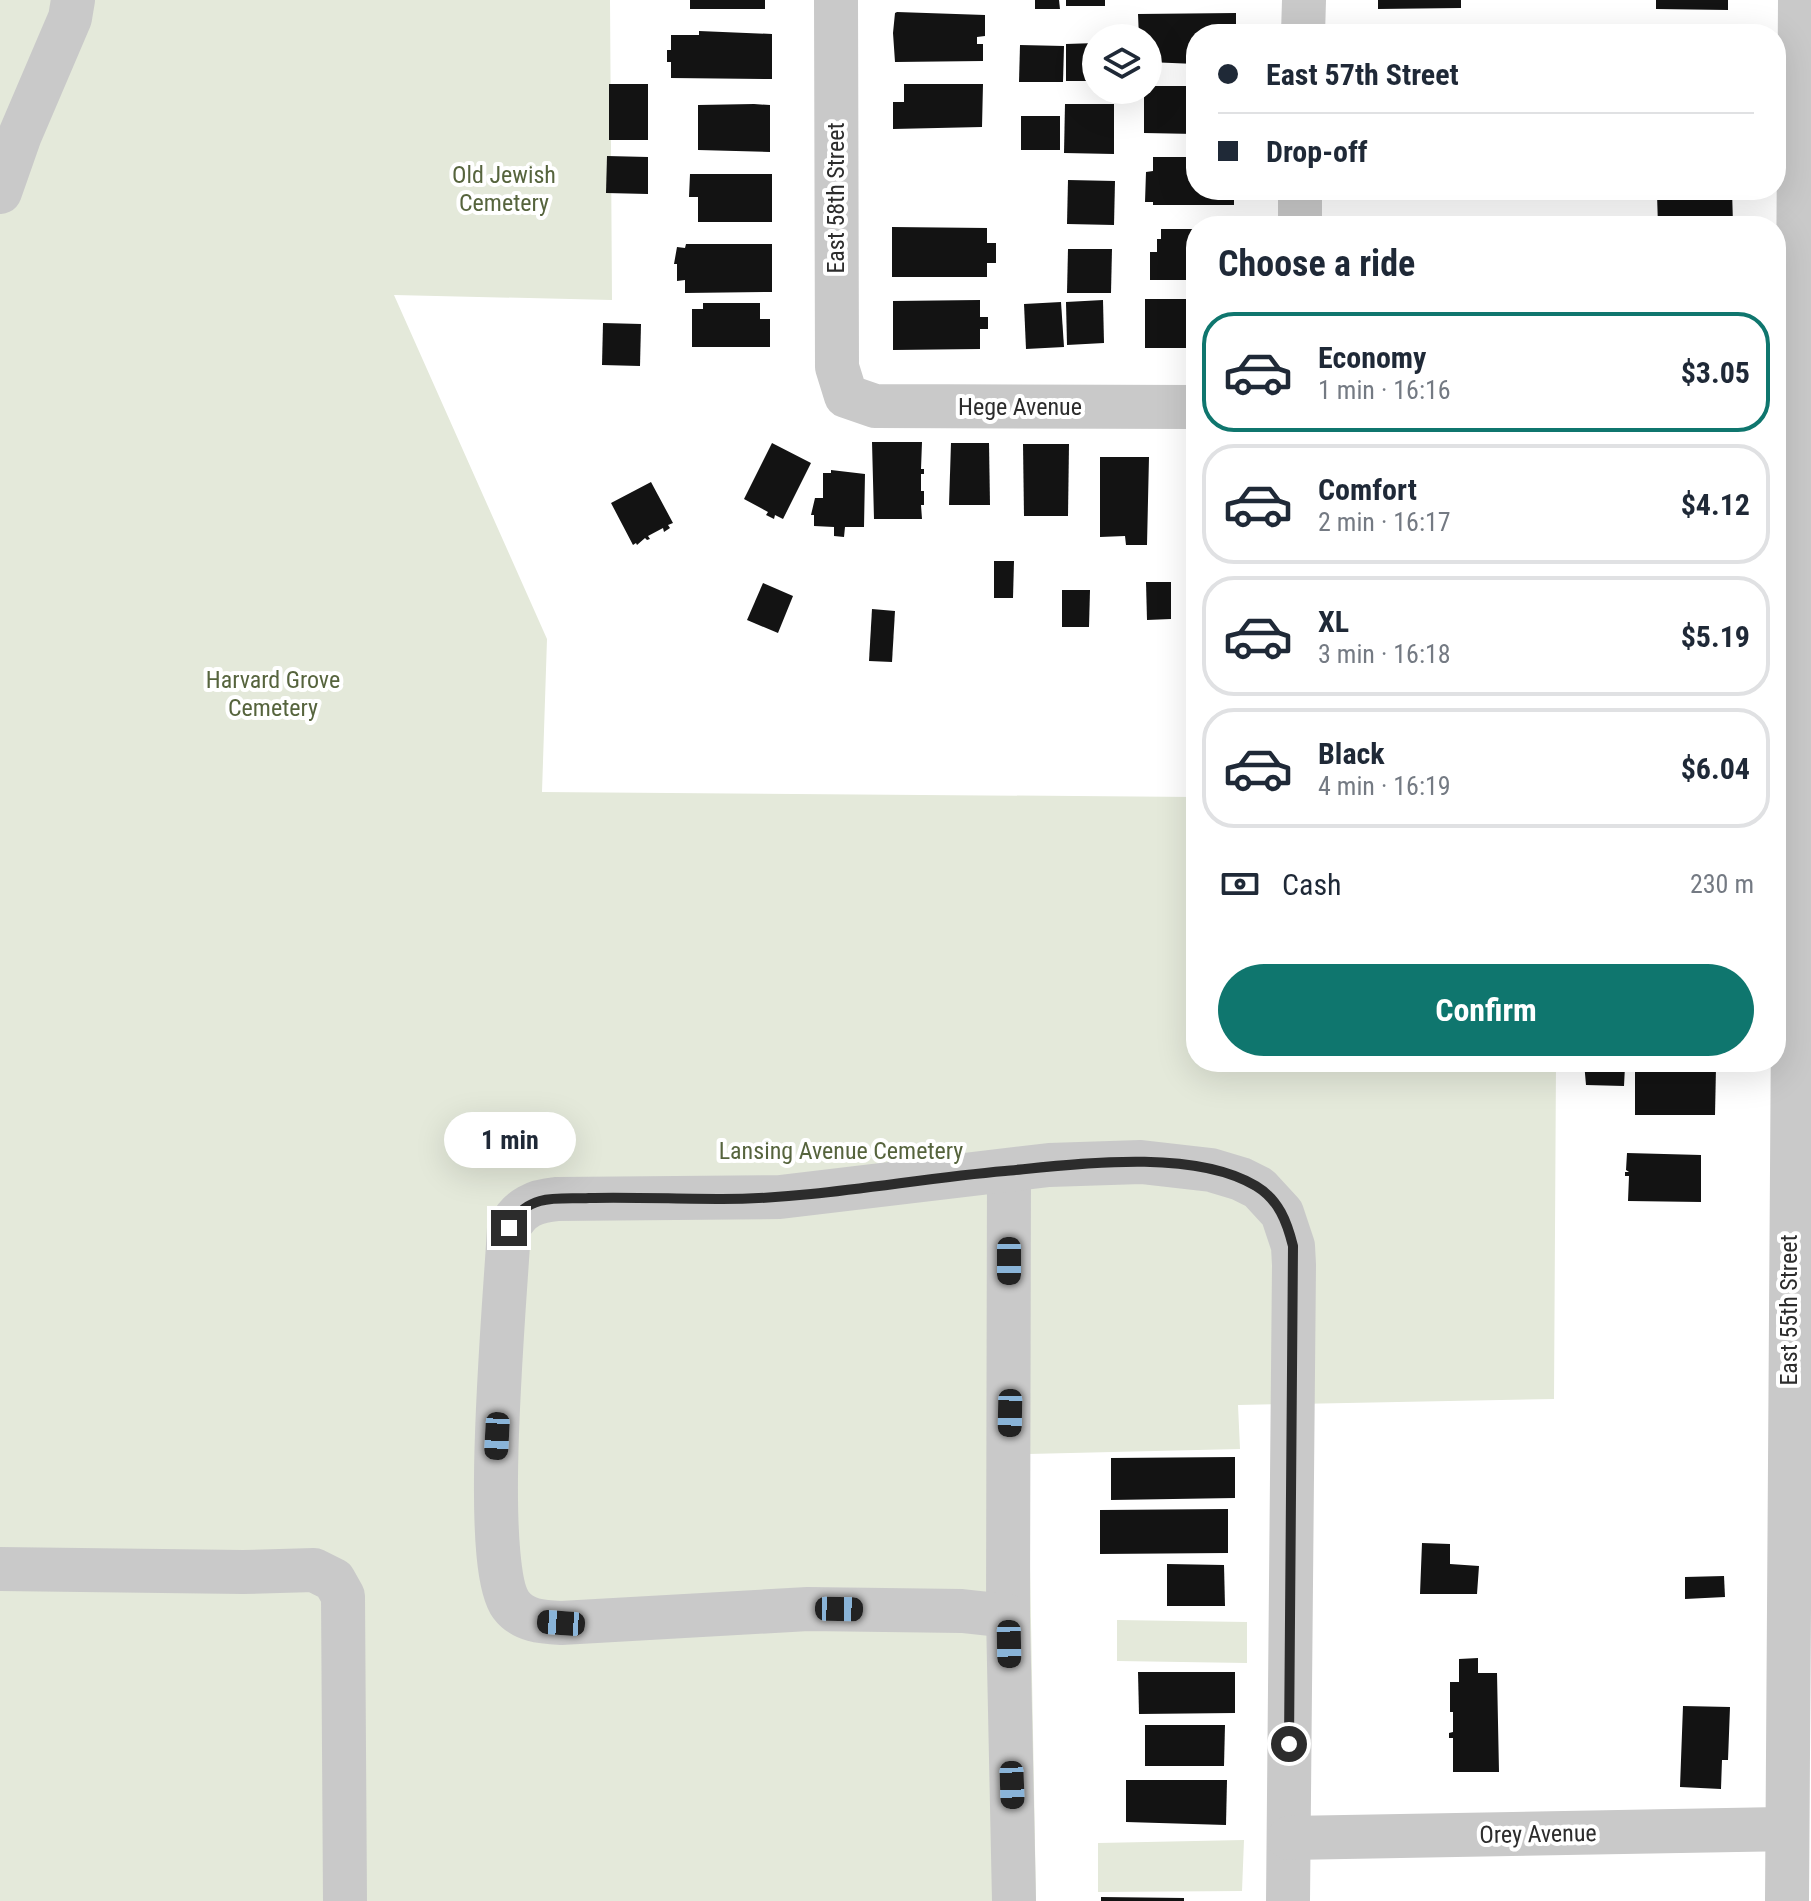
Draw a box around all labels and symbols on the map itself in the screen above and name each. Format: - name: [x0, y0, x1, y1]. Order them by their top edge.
- street label: East 58th Street: [822, 122, 850, 274]
- park label: Old Jewish Cemetery: [452, 161, 556, 217]
- street label: Hege Avenue: [958, 393, 1082, 421]
- park label: Harvard Grove Cemetery: [206, 666, 340, 722]
- callout: 1 min: [443, 1112, 575, 1168]
- park label: Lansing Avenue Cemetery: [719, 1137, 963, 1165]
- route end: [491, 1210, 527, 1246]
- street label: East 55th Street: [1775, 1234, 1803, 1386]
- car: [997, 1237, 1021, 1285]
- car: [998, 1389, 1022, 1437]
- car: [484, 1411, 510, 1461]
- car: [815, 1597, 863, 1621]
- car: [536, 1609, 586, 1637]
- car: [997, 1620, 1021, 1668]
- route start: [1271, 1726, 1307, 1762]
- car: [999, 1761, 1025, 1809]
- street label: Orey Avenue: [1479, 1819, 1597, 1849]

